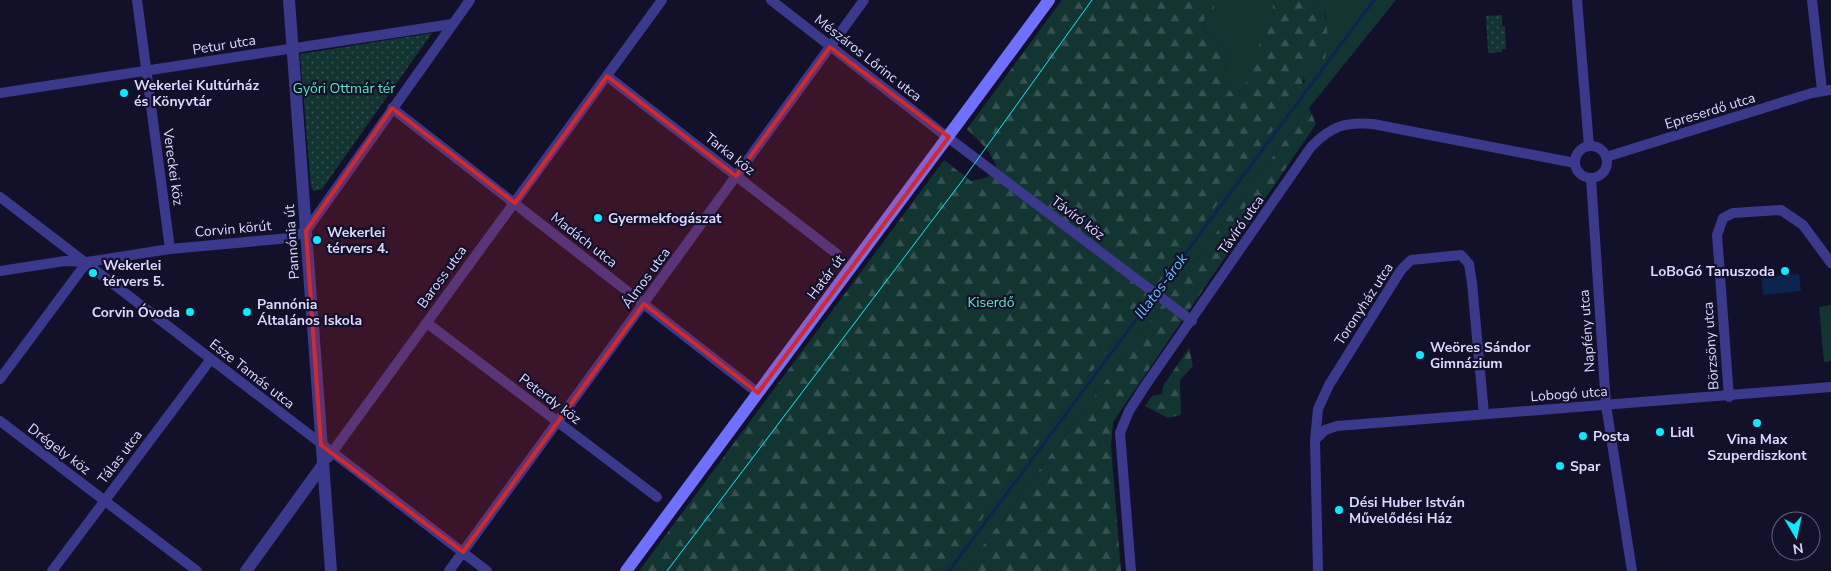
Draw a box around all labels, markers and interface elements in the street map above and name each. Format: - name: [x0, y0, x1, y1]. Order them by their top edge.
- street label: Mészáros Lőrinc utca: [810, 10, 926, 106]
- street label: Petur utca: [191, 31, 257, 59]
- place label: Wekerlei Kultúrház és Könyvtár: [134, 76, 259, 111]
- park label: Győri Ottmár tér: [293, 79, 395, 98]
- marker: Wekerlei Kultúrház és Könyvtár: [118, 87, 130, 99]
- street label: Epreserdő utca: [1662, 88, 1758, 134]
- street label: Vereckei köz: [158, 126, 188, 207]
- street label: Tarka köz: [701, 128, 759, 180]
- street label: Távíró köz: [1047, 192, 1109, 245]
- street label: Távíró utca: [1214, 192, 1268, 258]
- street label: Pannónia út: [280, 204, 304, 280]
- street label: Madách utca: [547, 208, 621, 272]
- place label: Gyermekfogászat: [608, 209, 722, 228]
- marker: Gyermekfogászat: [592, 212, 604, 224]
- street label: Corvin körút: [194, 216, 272, 242]
- place label: Wekerlei térvers 4.: [327, 223, 389, 258]
- marker: Wekerlei térvers 4.: [311, 234, 323, 246]
- street label: Baross utca: [413, 242, 471, 312]
- street label: Álmos utca: [617, 244, 675, 312]
- water label: Illatos-árok: [1130, 249, 1192, 323]
- street label: Határ út: [803, 251, 849, 303]
- place label: Wekerlei térvers 5.: [103, 256, 165, 291]
- street label: Toronyház utca: [1330, 259, 1398, 349]
- place label: LoBoGó Tanuszoda: [1650, 262, 1775, 281]
- marker: LoBoGó Tanuszoda: [1779, 265, 1791, 277]
- marker: Wekerlei térvers 5.: [87, 267, 99, 279]
- street label: Napfény utca: [1575, 289, 1599, 373]
- park label: Kiserdő: [967, 293, 1015, 312]
- place label: Pannónia Általános Iskola: [257, 295, 362, 330]
- street label: Börzsöny utca: [1698, 301, 1724, 391]
- place label: Corvin Óvoda: [92, 303, 180, 322]
- marker: Corvin Óvoda: [184, 306, 196, 318]
- marker: Pannónia Általános Iskola: [241, 306, 253, 318]
- street label: Esze Tamás utca: [206, 335, 298, 413]
- place label: Weöres Sándor Gimnázium: [1430, 338, 1531, 373]
- marker: Weöres Sándor Gimnázium: [1414, 349, 1426, 361]
- street label: Peterdy köz: [515, 369, 585, 429]
- street label: Lobogó utca: [1530, 382, 1608, 406]
- marker: Vina Max Szuperdiszkont: [1751, 417, 1763, 429]
- street label: Drégely köz: [24, 419, 95, 479]
- place label: Lidl: [1670, 423, 1695, 442]
- street label: Tálas utca: [93, 426, 147, 488]
- marker: Lidl: [1654, 426, 1666, 438]
- place label: Posta: [1593, 427, 1630, 446]
- marker: Posta: [1577, 430, 1589, 442]
- place label: Vina Max Szuperdiszkont: [1707, 430, 1807, 465]
- place label: Spar: [1570, 457, 1601, 476]
- marker: Spar: [1554, 460, 1566, 472]
- place label: Dési Huber István Művelődési Ház: [1349, 493, 1465, 528]
- marker: Dési Huber István Művelődési Ház: [1333, 504, 1345, 516]
- north arrow: [1771, 511, 1821, 561]
- text: N: [1791, 538, 1805, 559]

